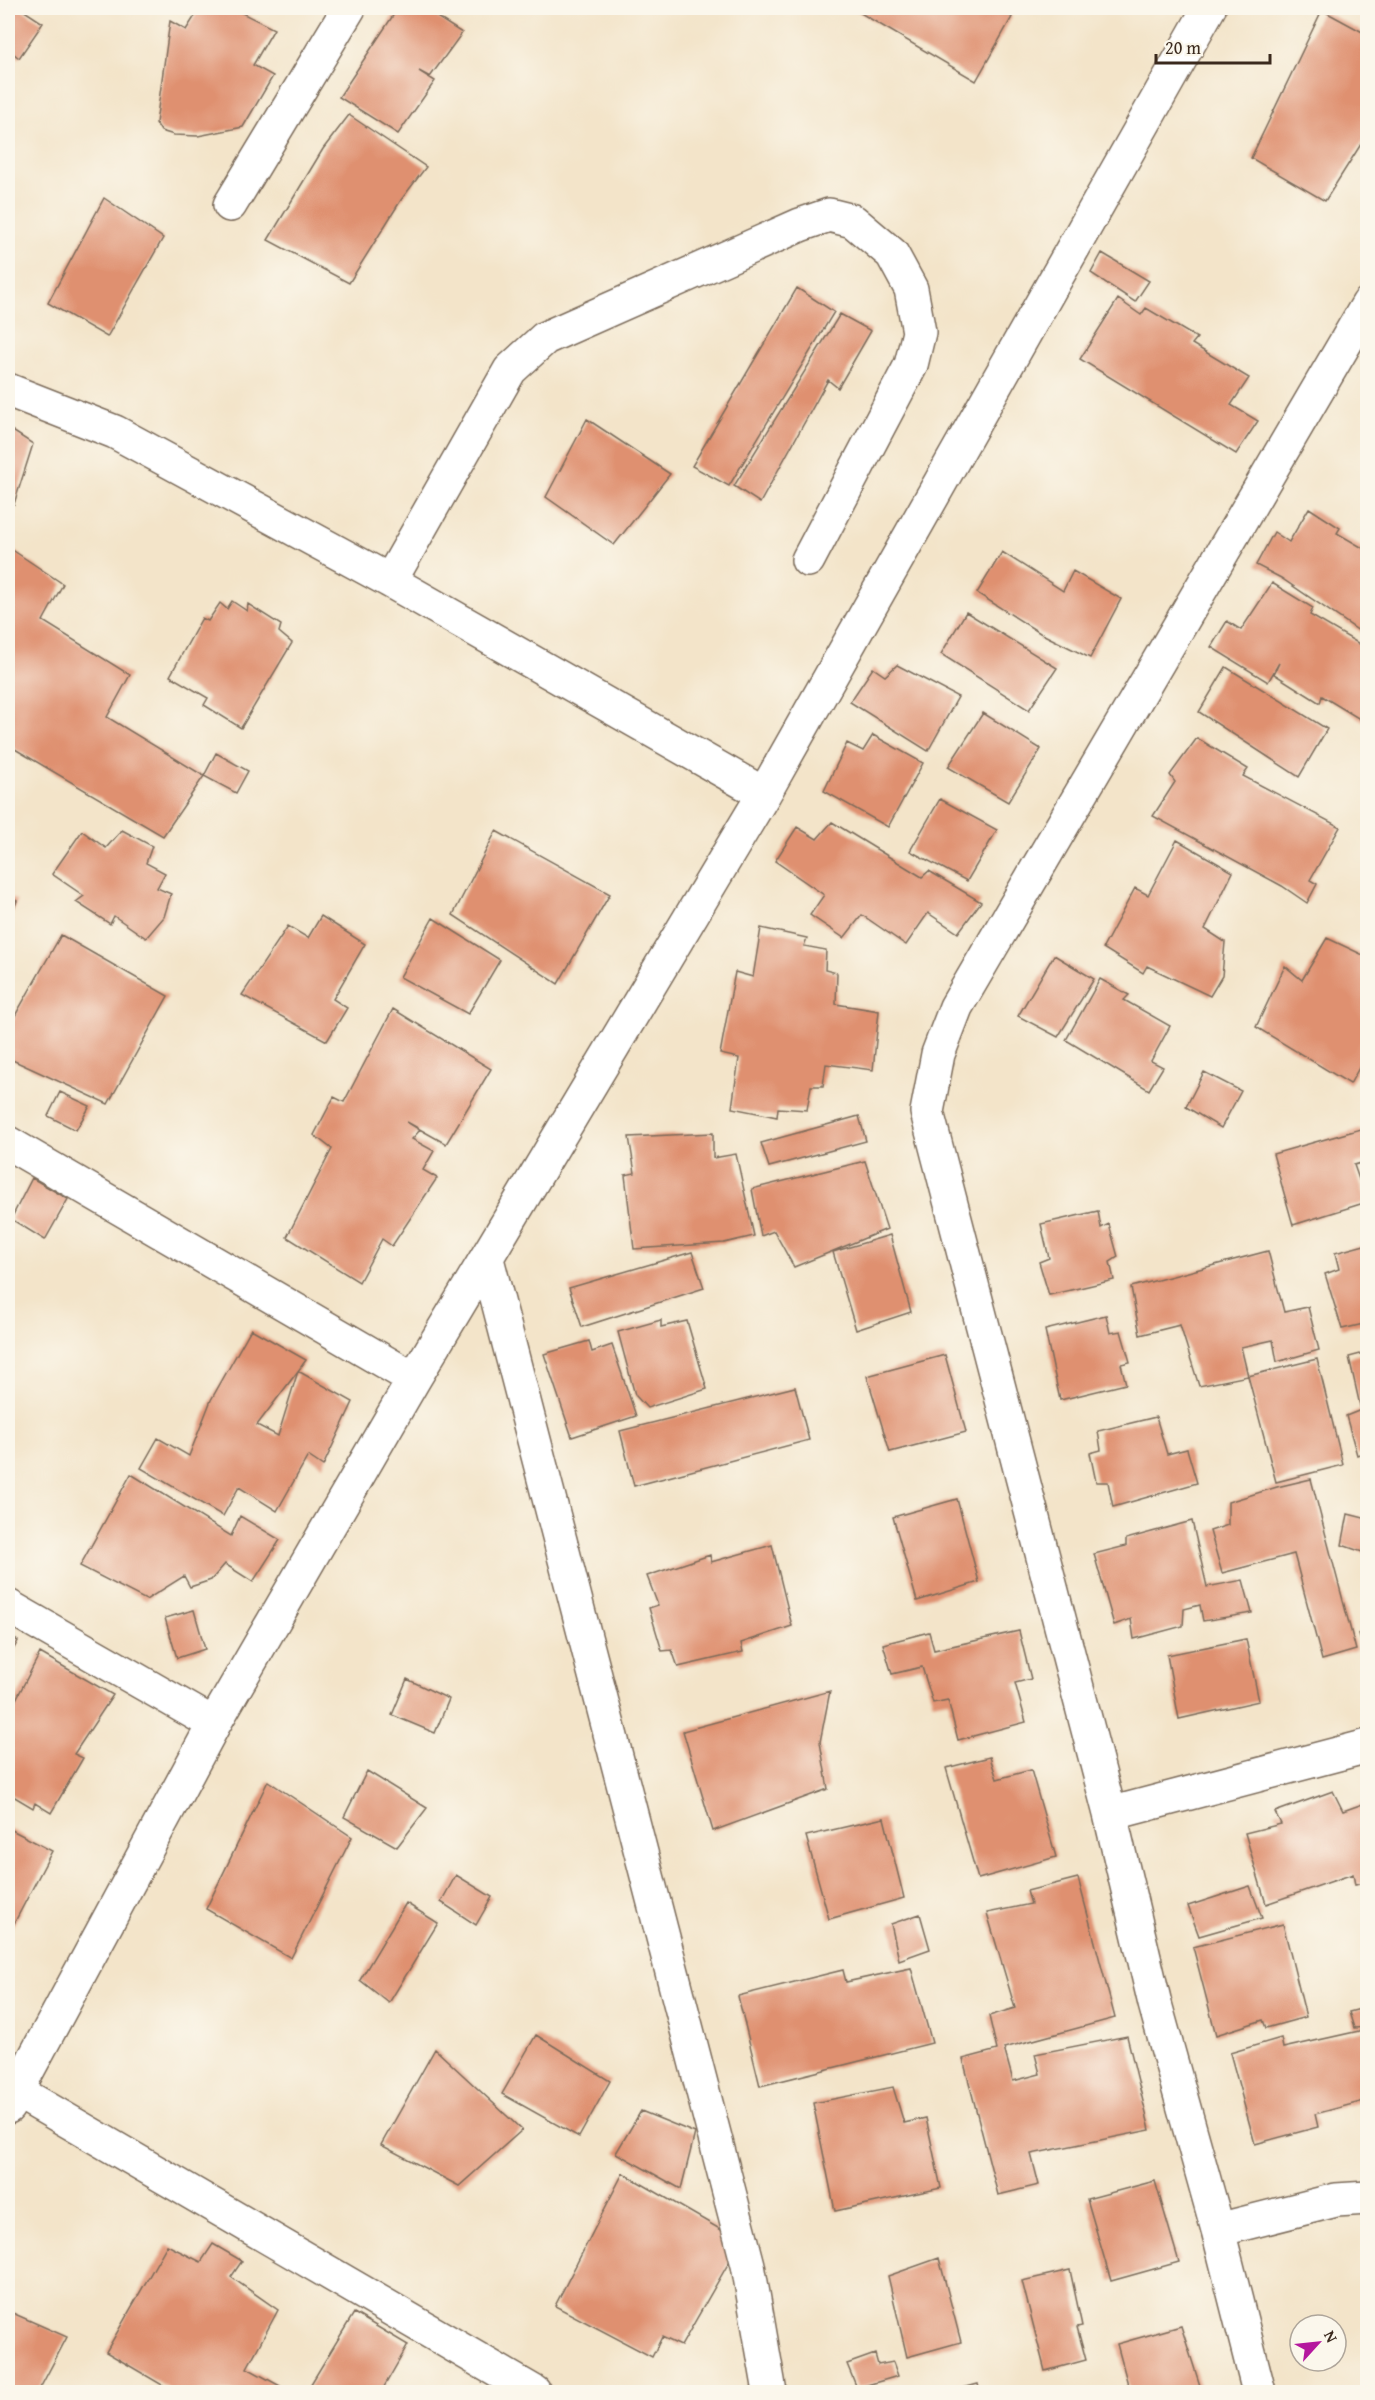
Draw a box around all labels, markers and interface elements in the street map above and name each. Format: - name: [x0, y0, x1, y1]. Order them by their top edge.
- scale bar: [1156, 27, 1270, 65]
- text: 20 m: [1165, 34, 1201, 61]
- north arrow: [1288, 2313, 1348, 2373]
- text: N: [1318, 2326, 1345, 2347]

